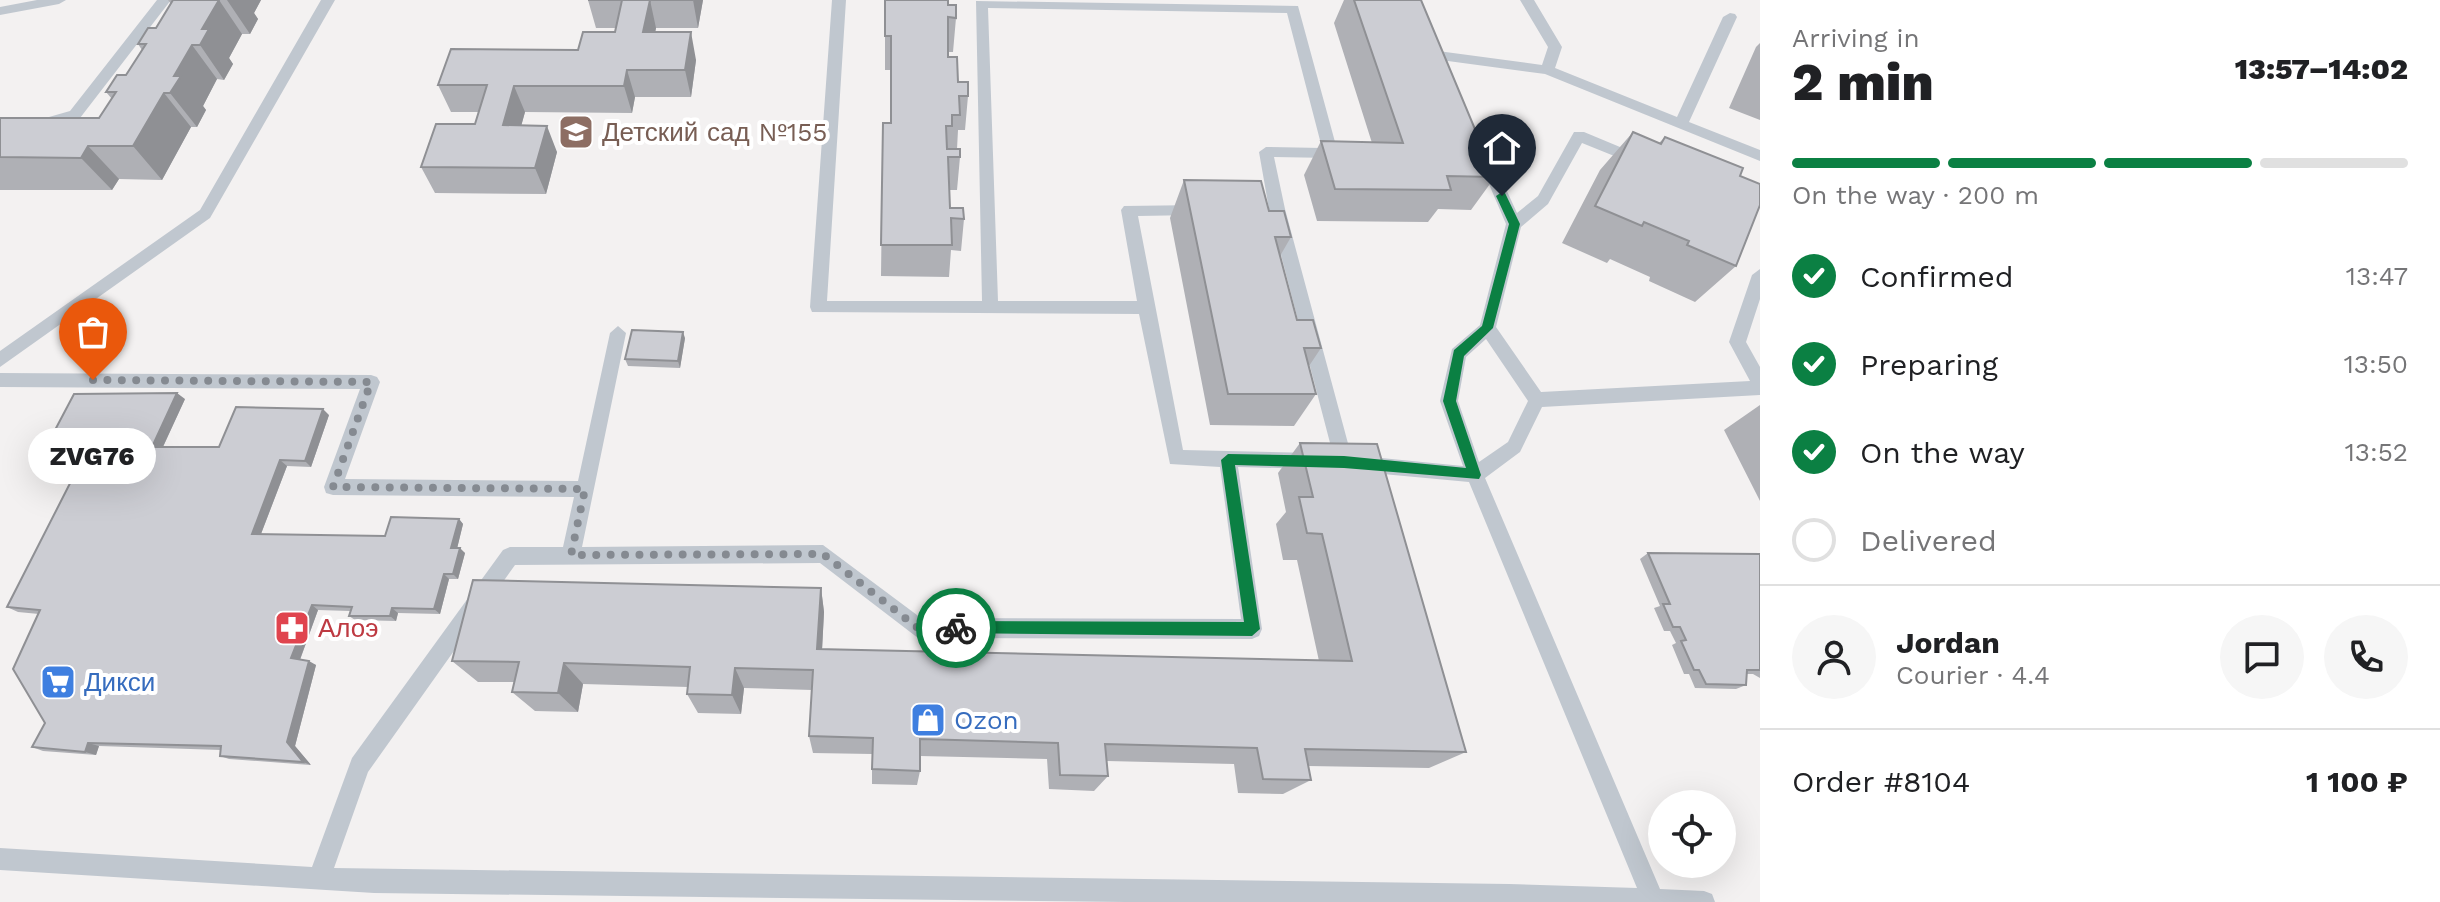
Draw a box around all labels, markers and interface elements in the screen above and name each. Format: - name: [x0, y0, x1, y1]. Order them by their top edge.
- text: Arriving in: [1792, 23, 1920, 53]
- text: 13:57–14:02: [2235, 51, 2408, 86]
- text: 2 min: [1792, 52, 1934, 113]
- school or university icon: Детский сад №155: [557, 113, 595, 151]
- pin: [1468, 114, 1536, 196]
- place label: Детский сад №155: [602, 117, 827, 147]
- icon: home: [1480, 126, 1524, 170]
- text: On the way · 200 m: [1792, 180, 2039, 210]
- icon: check: [1792, 254, 1836, 298]
- text: Confirmed: [1860, 259, 2014, 294]
- text: 13:47: [2346, 261, 2408, 291]
- pin: [59, 298, 127, 380]
- icon: bag: [71, 310, 115, 354]
- icon: check: [1792, 342, 1836, 386]
- text: Preparing: [1860, 347, 1998, 382]
- text: 13:50: [2344, 349, 2408, 379]
- callout: ZVG76: [29, 428, 157, 484]
- icon: check: [1792, 430, 1836, 474]
- text: On the way: [1860, 435, 2025, 470]
- text: 13:52: [2345, 437, 2408, 467]
- text: ZVG76: [50, 441, 134, 471]
- text: Delivered: [1860, 523, 1997, 558]
- courier: [916, 588, 996, 668]
- icon: bike: [934, 606, 978, 650]
- pharmacy icon: Алоэ: [273, 609, 311, 647]
- place label: Алоэ: [318, 613, 379, 643]
- button: person: [1792, 615, 1876, 699]
- button: chat: [2220, 615, 2304, 699]
- button: phone: [2324, 615, 2408, 699]
- text: Jordan: [1896, 625, 2000, 660]
- text: Courier · 4.4: [1896, 660, 2050, 690]
- supermarket icon: Дикси: [39, 663, 77, 701]
- place label: Дикси: [84, 667, 155, 697]
- shop icon: Ozon: [909, 701, 947, 739]
- place label: Ozon: [954, 705, 1019, 735]
- text: Order #8104: [1792, 764, 1970, 799]
- text: 1 100 ₽: [2306, 764, 2408, 799]
- map controls: [1648, 790, 1736, 878]
- button: locate: [1648, 790, 1736, 878]

